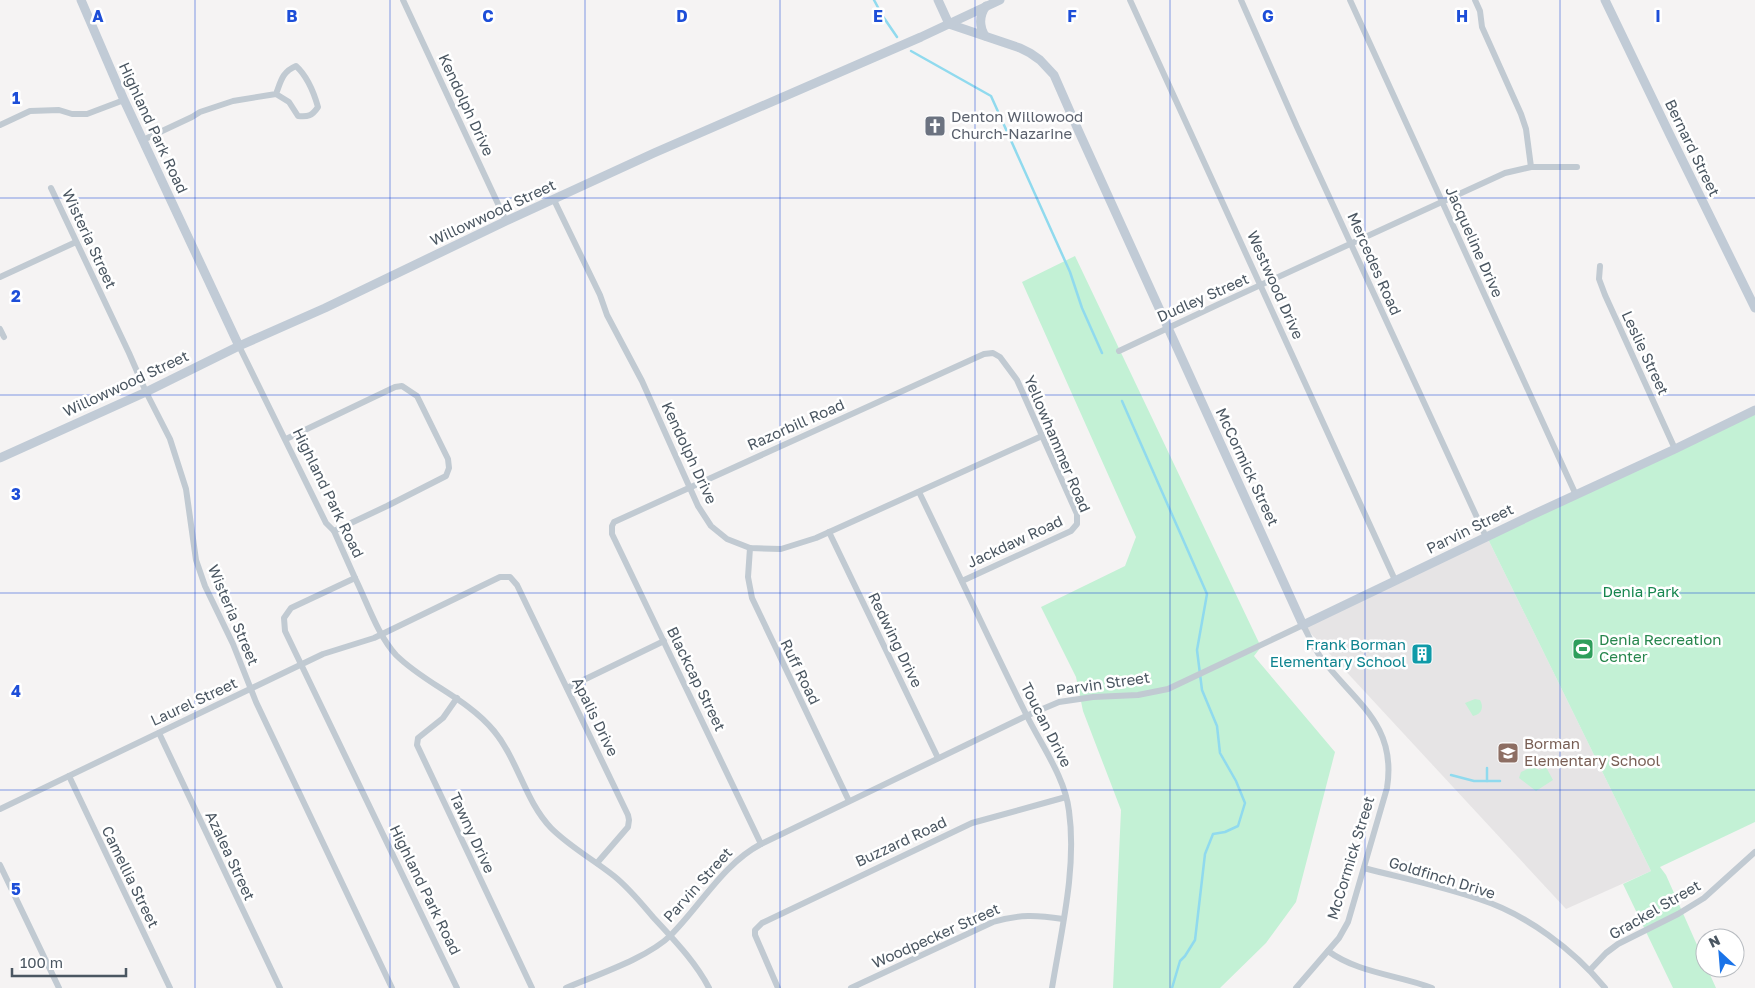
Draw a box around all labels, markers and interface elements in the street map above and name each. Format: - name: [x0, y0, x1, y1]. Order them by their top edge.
- text: A: [92, 6, 104, 26]
- text: B: [286, 6, 298, 26]
- text: C: [482, 6, 494, 26]
- text: D: [676, 6, 688, 26]
- text: E: [873, 6, 883, 26]
- text: F: [1067, 6, 1077, 26]
- text: G: [1262, 6, 1274, 26]
- text: H: [1456, 6, 1468, 26]
- text: I: [1655, 6, 1661, 26]
- street label: Kendolph Drive: [435, 51, 499, 159]
- street label: Highland Park Road: [116, 59, 192, 196]
- text: 1: [12, 88, 20, 108]
- street label: Bernard Street: [1662, 96, 1724, 199]
- place label: Denton Willowood Church-Nazarine: [951, 107, 1083, 142]
- church icon: Denton Willowood Church-Nazarine: [923, 114, 947, 138]
- street label: Willowwood Street: [427, 175, 558, 249]
- street label: Jacqueline Drive: [1442, 183, 1508, 300]
- street label: Wisteria Street: [59, 186, 121, 291]
- street label: Mercedes Road: [1344, 209, 1406, 318]
- street label: Westwood Drive: [1244, 228, 1308, 342]
- street label: Dudley Street: [1154, 269, 1251, 325]
- text: 2: [11, 286, 21, 306]
- street label: Leslie Street: [1619, 308, 1673, 397]
- street label: Willowwood Street: [60, 346, 191, 420]
- street label: Yellowhammer Road: [1021, 373, 1095, 515]
- street label: Razorbill Road: [744, 395, 847, 454]
- street label: Kendolph Drive: [658, 399, 722, 507]
- street label: McCormick Street: [1213, 405, 1283, 528]
- street label: Highland Park Road: [290, 425, 368, 560]
- text: 3: [11, 484, 21, 504]
- street label: Parvin Street: [1423, 499, 1516, 557]
- street label: Jackdaw Road: [964, 511, 1065, 571]
- street label: Wisteria Street: [205, 562, 263, 668]
- park label: Denia Park: [1602, 582, 1680, 600]
- street label: Redwing Drive: [865, 589, 927, 690]
- street label: Blackcap Street: [664, 624, 730, 734]
- place label: Denia Recreation Center: [1599, 630, 1722, 665]
- place label: Frank Borman Elementary School: [1270, 635, 1406, 670]
- street label: Ruff Road: [777, 636, 824, 707]
- sports icon: Denia Recreation Center: [1571, 637, 1595, 661]
- building icon: Frank Borman Elementary School: [1410, 642, 1434, 666]
- street label: Parvin Street: [1055, 668, 1151, 698]
- street label: Laurel Street: [147, 673, 240, 729]
- street label: Apalis Drive: [569, 674, 623, 759]
- street label: Toucan Drive: [1018, 679, 1076, 770]
- text: 4: [11, 681, 21, 701]
- place label: Borman Elementary School: [1524, 734, 1660, 769]
- school or university icon: Borman Elementary School: [1496, 741, 1520, 765]
- street label: Tawny Drive: [446, 789, 500, 876]
- street label: McCormick Street: [1323, 794, 1377, 922]
- street label: Azalea Street: [202, 808, 259, 903]
- street label: Buzzard Road: [852, 812, 949, 870]
- street label: Highland Park Road: [387, 822, 465, 957]
- street label: Camellia Street: [99, 823, 163, 930]
- street label: Parvin Street: [659, 843, 735, 925]
- street label: Goldfinch Drive: [1387, 852, 1498, 902]
- street label: Grackel Street: [1606, 876, 1703, 943]
- text: 5: [11, 879, 21, 899]
- street label: Woodpecker Street: [869, 899, 1002, 971]
- north arrow: [1695, 928, 1745, 978]
- text: N: [1706, 931, 1723, 951]
- scale bar: [12, 946, 126, 978]
- text: 100 m: [20, 953, 63, 971]

